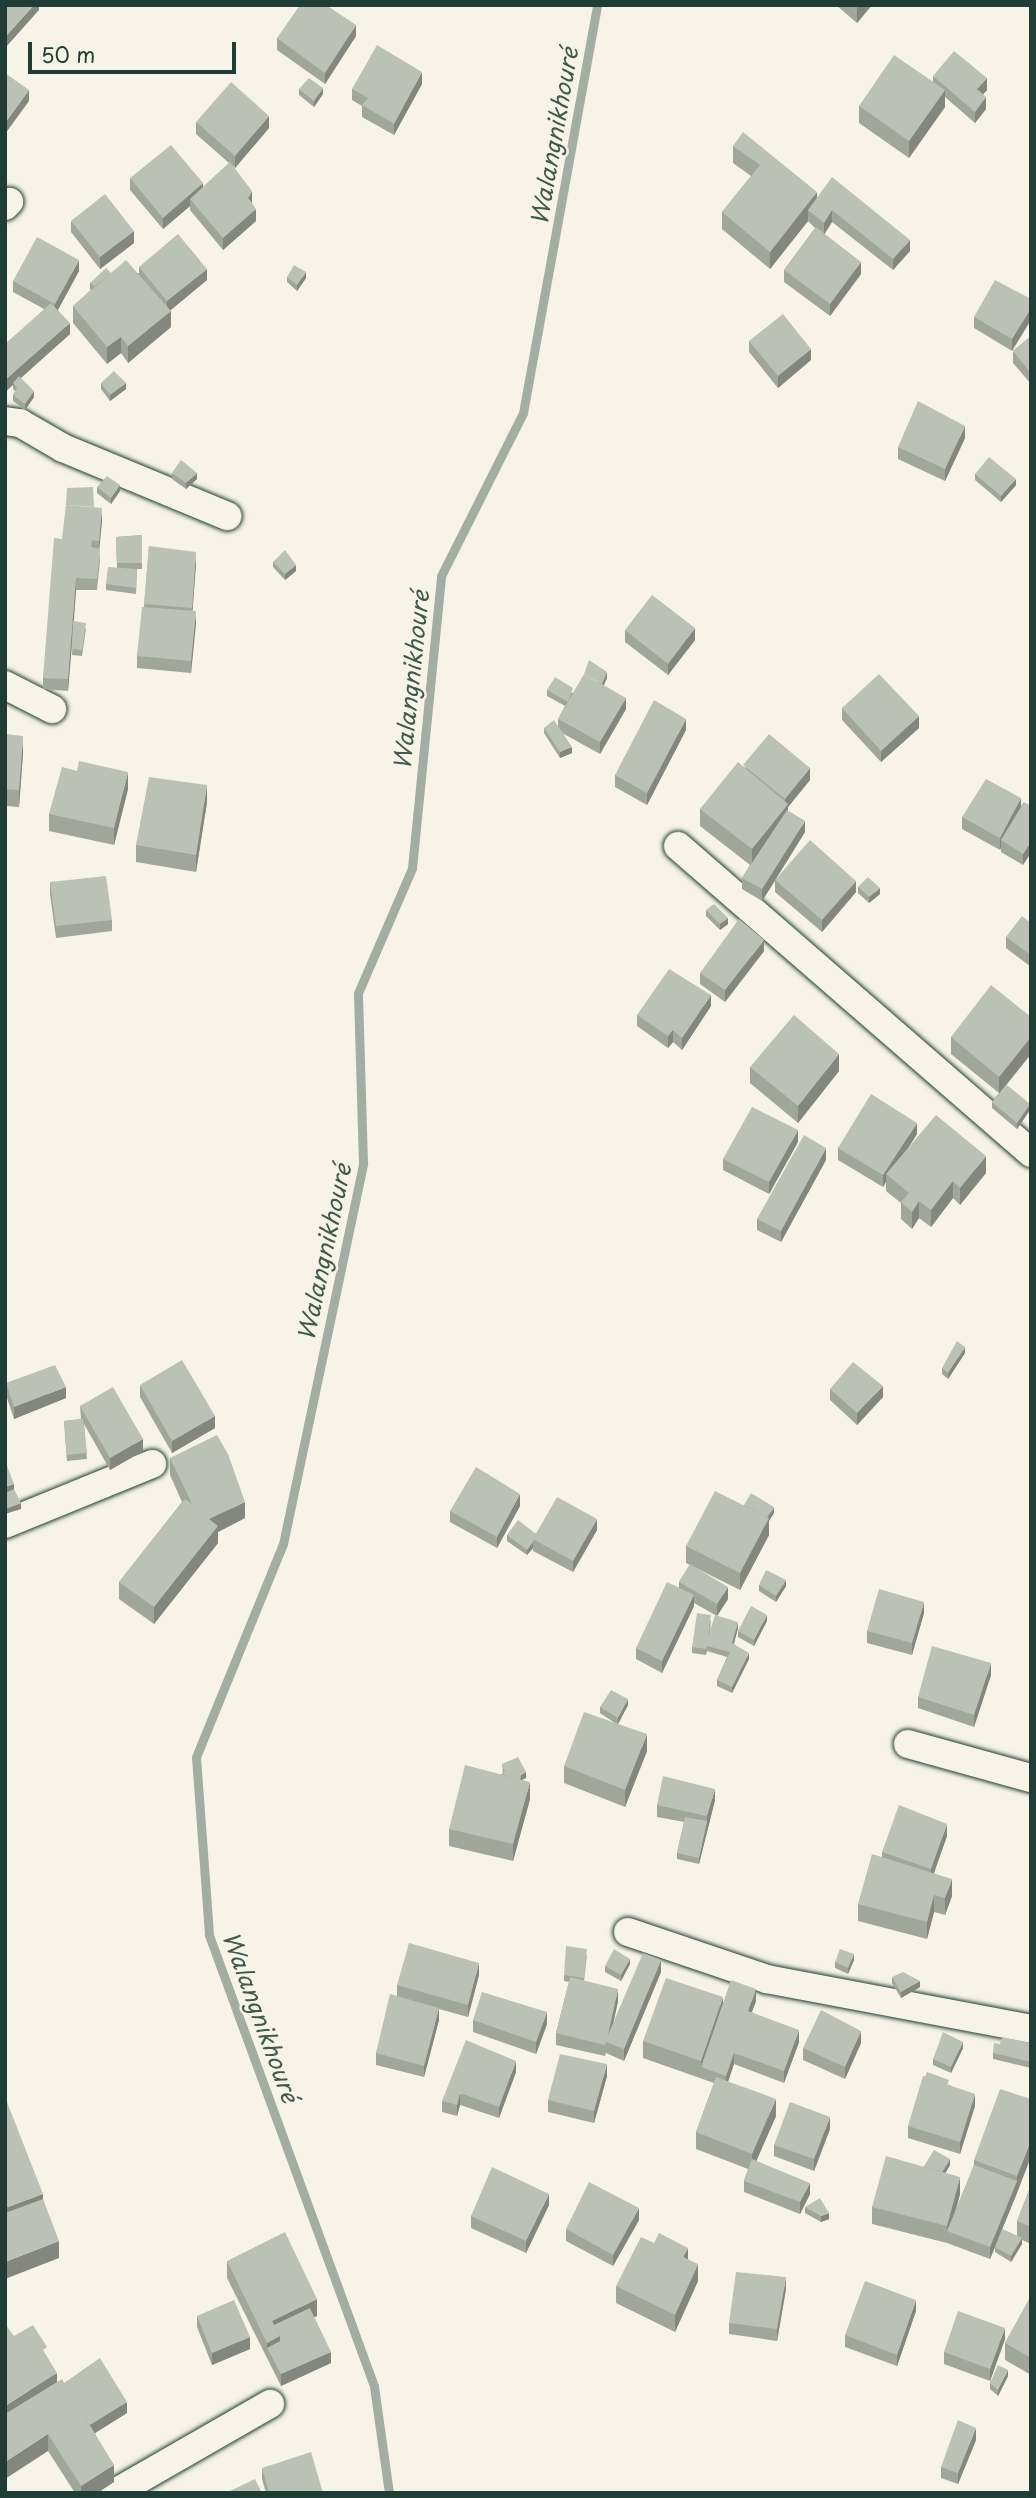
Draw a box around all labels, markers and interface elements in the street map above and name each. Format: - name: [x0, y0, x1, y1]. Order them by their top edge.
- scale bar: [32, 28, 240, 72]
- text: 50 m: [41, 38, 95, 70]
- water label: Walangnikhouré: [525, 45, 583, 227]
- water label: Walangnikhouré: [388, 589, 434, 771]
- water label: Walangnikhouré: [292, 1161, 356, 1343]
- water label: Walangnikhouré: [217, 1928, 305, 2106]

